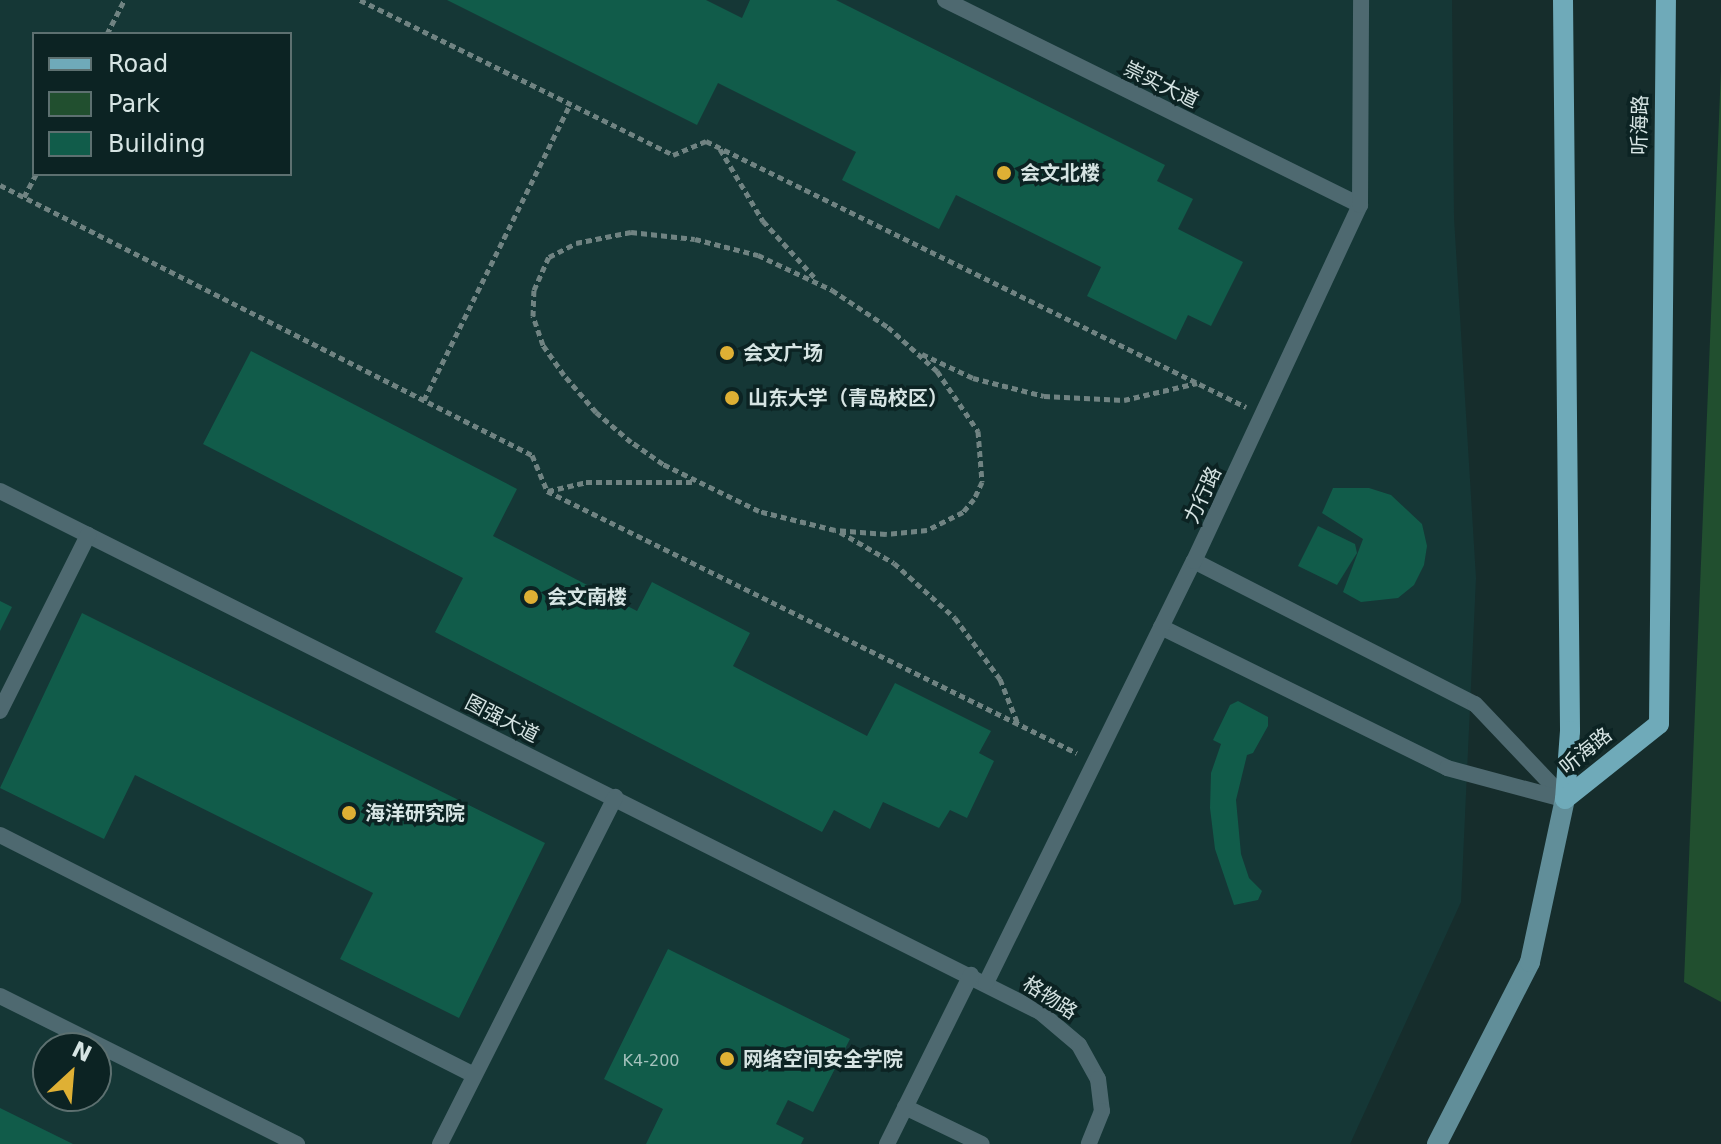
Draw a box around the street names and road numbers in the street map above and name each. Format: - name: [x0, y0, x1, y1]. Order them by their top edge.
- street label: 崇实大道: [1120, 57, 1202, 113]
- street label: 听海路: [1627, 95, 1653, 155]
- street label: 力行路: [1179, 463, 1227, 527]
- street label: 图强大道: [461, 690, 543, 748]
- street label: 听海路: [1555, 723, 1617, 779]
- street label: 格物路: [1018, 972, 1082, 1024]

